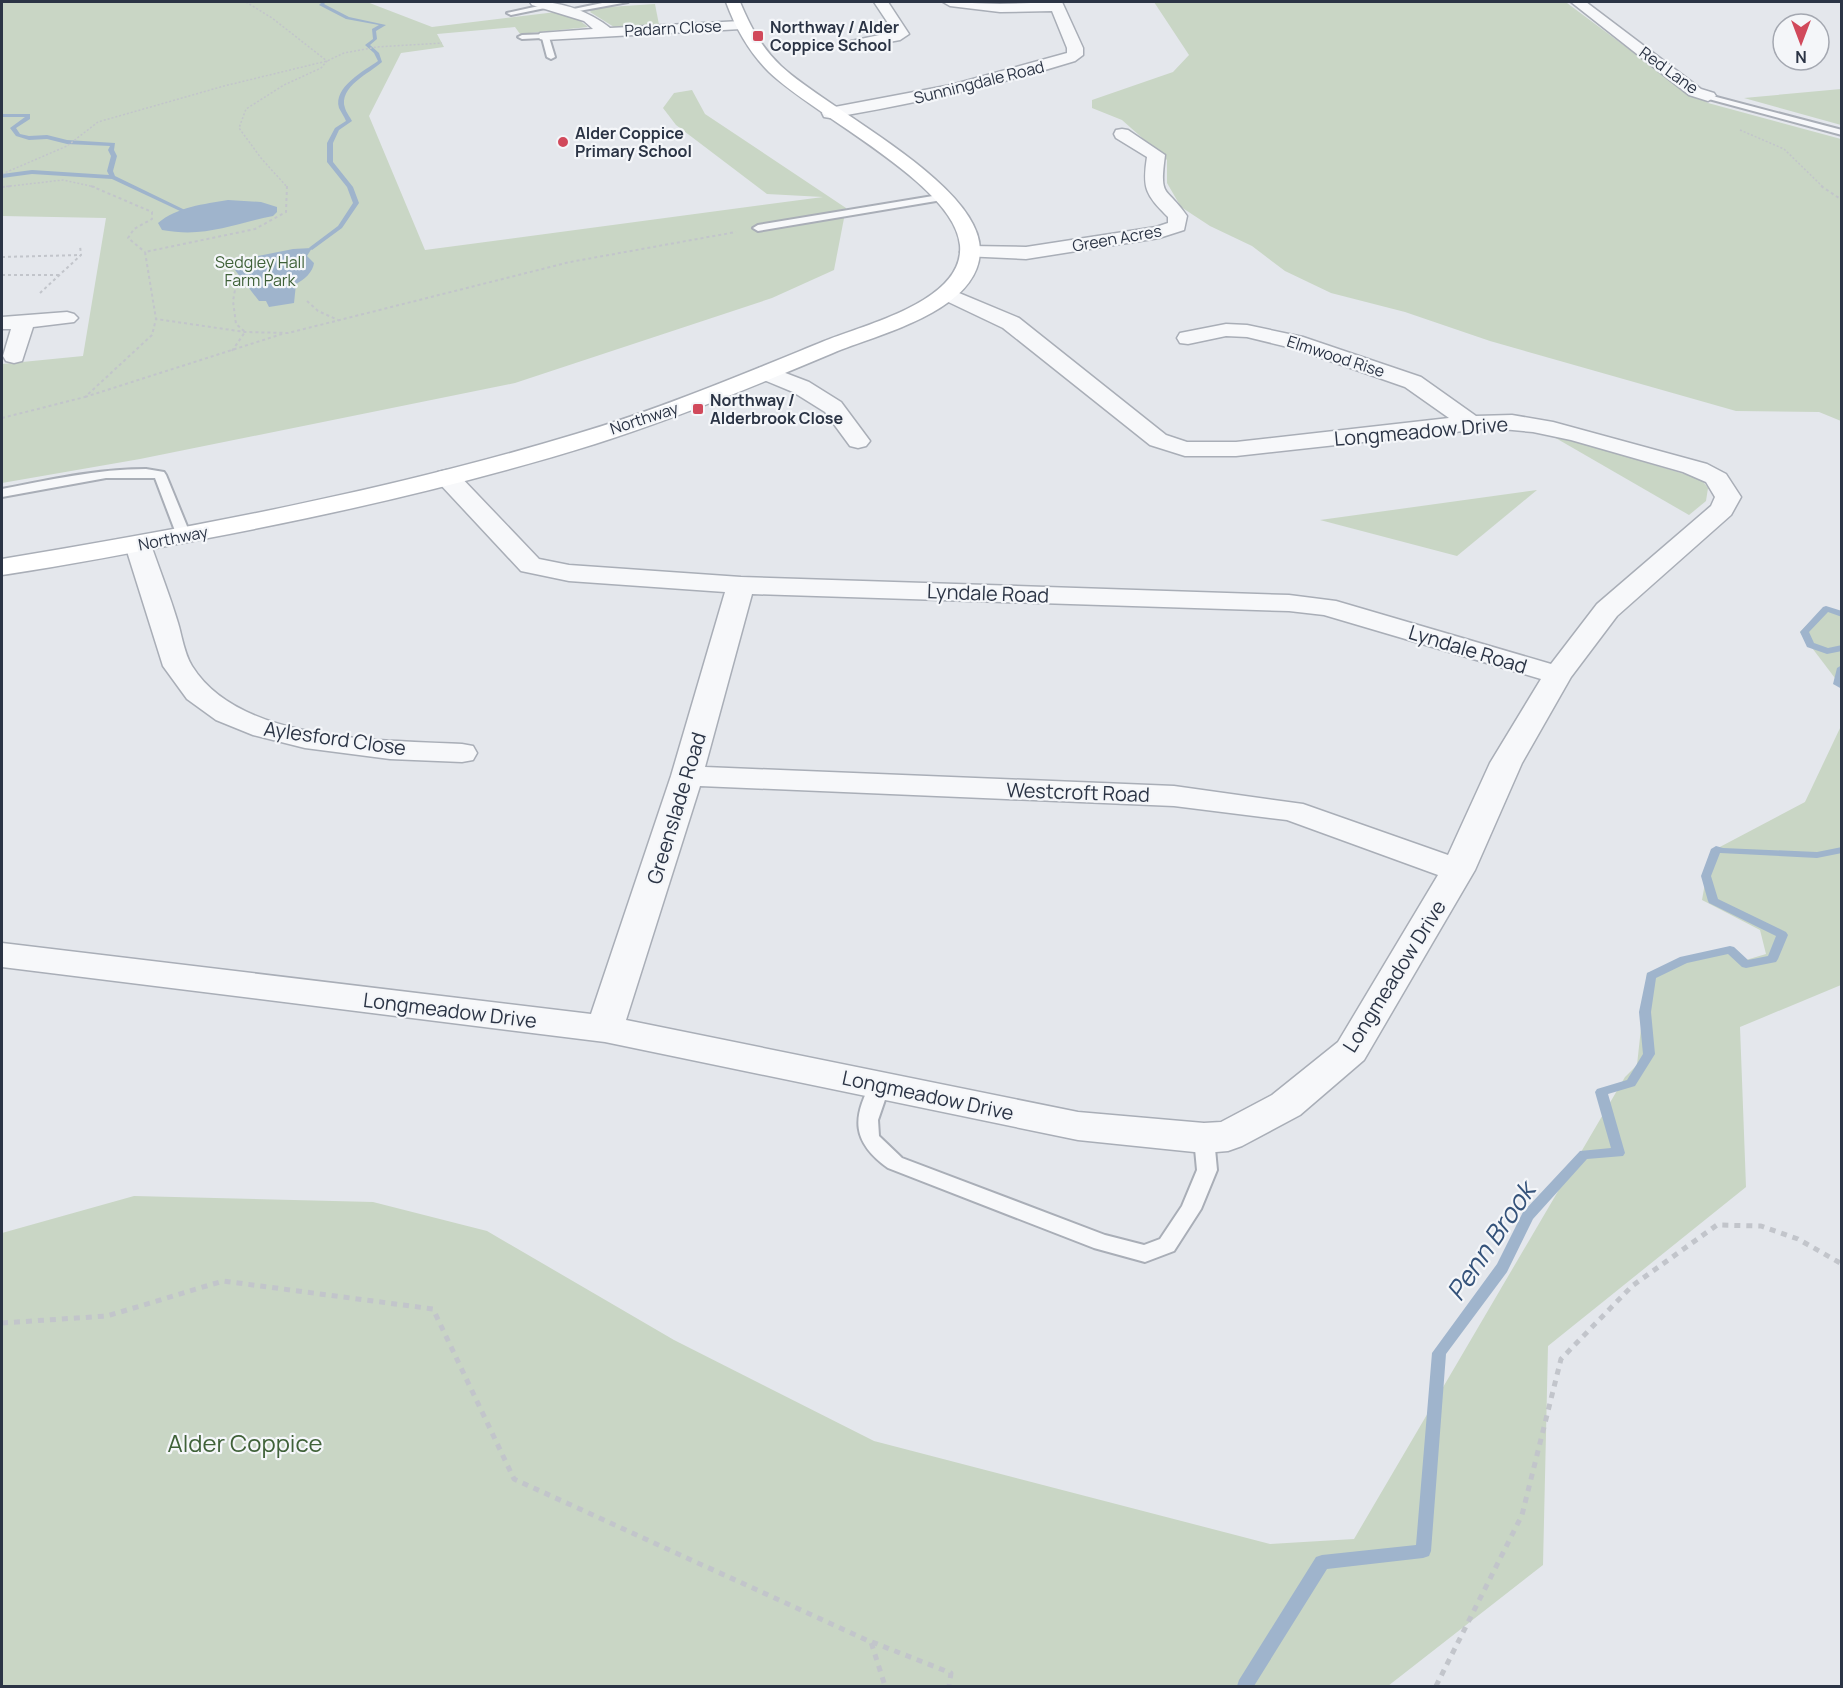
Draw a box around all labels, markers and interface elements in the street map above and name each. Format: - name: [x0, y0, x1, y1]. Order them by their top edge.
- north arrow: [1771, 12, 1831, 72]
- street label: Padarn Close: [624, 14, 722, 42]
- place label: Northway / Alder Coppice School: [770, 16, 899, 56]
- marker: Northway / Alder Coppice School: [751, 29, 765, 43]
- street label: Red Lane: [1635, 41, 1703, 99]
- text: N: [1795, 46, 1807, 68]
- street label: Sunningdale Road: [911, 55, 1047, 109]
- place label: Alder Coppice Primary School: [575, 122, 692, 162]
- marker: Alder Coppice Primary School: [556, 135, 570, 149]
- street label: Green Acres: [1071, 219, 1163, 257]
- park label: Sedgley Hall Farm Park: [215, 251, 305, 291]
- street label: Elmwood Rise: [1284, 330, 1388, 382]
- place label: Northway / Alderbrook Close: [710, 389, 843, 429]
- street label: Northway: [607, 396, 682, 439]
- marker: Northway / Alderbrook Close: [691, 402, 705, 416]
- street label: Longmeadow Drive: [1333, 410, 1509, 452]
- street label: Northway: [136, 520, 210, 556]
- street label: Lyndale Road: [926, 577, 1050, 609]
- street label: Lyndale Road: [1406, 618, 1530, 680]
- street label: Aylesford Close: [262, 715, 408, 761]
- street label: Greenslade Road: [640, 729, 712, 887]
- street label: Westcroft Road: [1006, 776, 1150, 808]
- street label: Longmeadow Drive: [1336, 895, 1452, 1057]
- street label: Longmeadow Drive: [362, 986, 538, 1034]
- street label: Longmeadow Drive: [840, 1064, 1016, 1126]
- water label: Penn Brook: [1437, 1171, 1545, 1307]
- park label: Alder Coppice: [168, 1426, 322, 1459]

